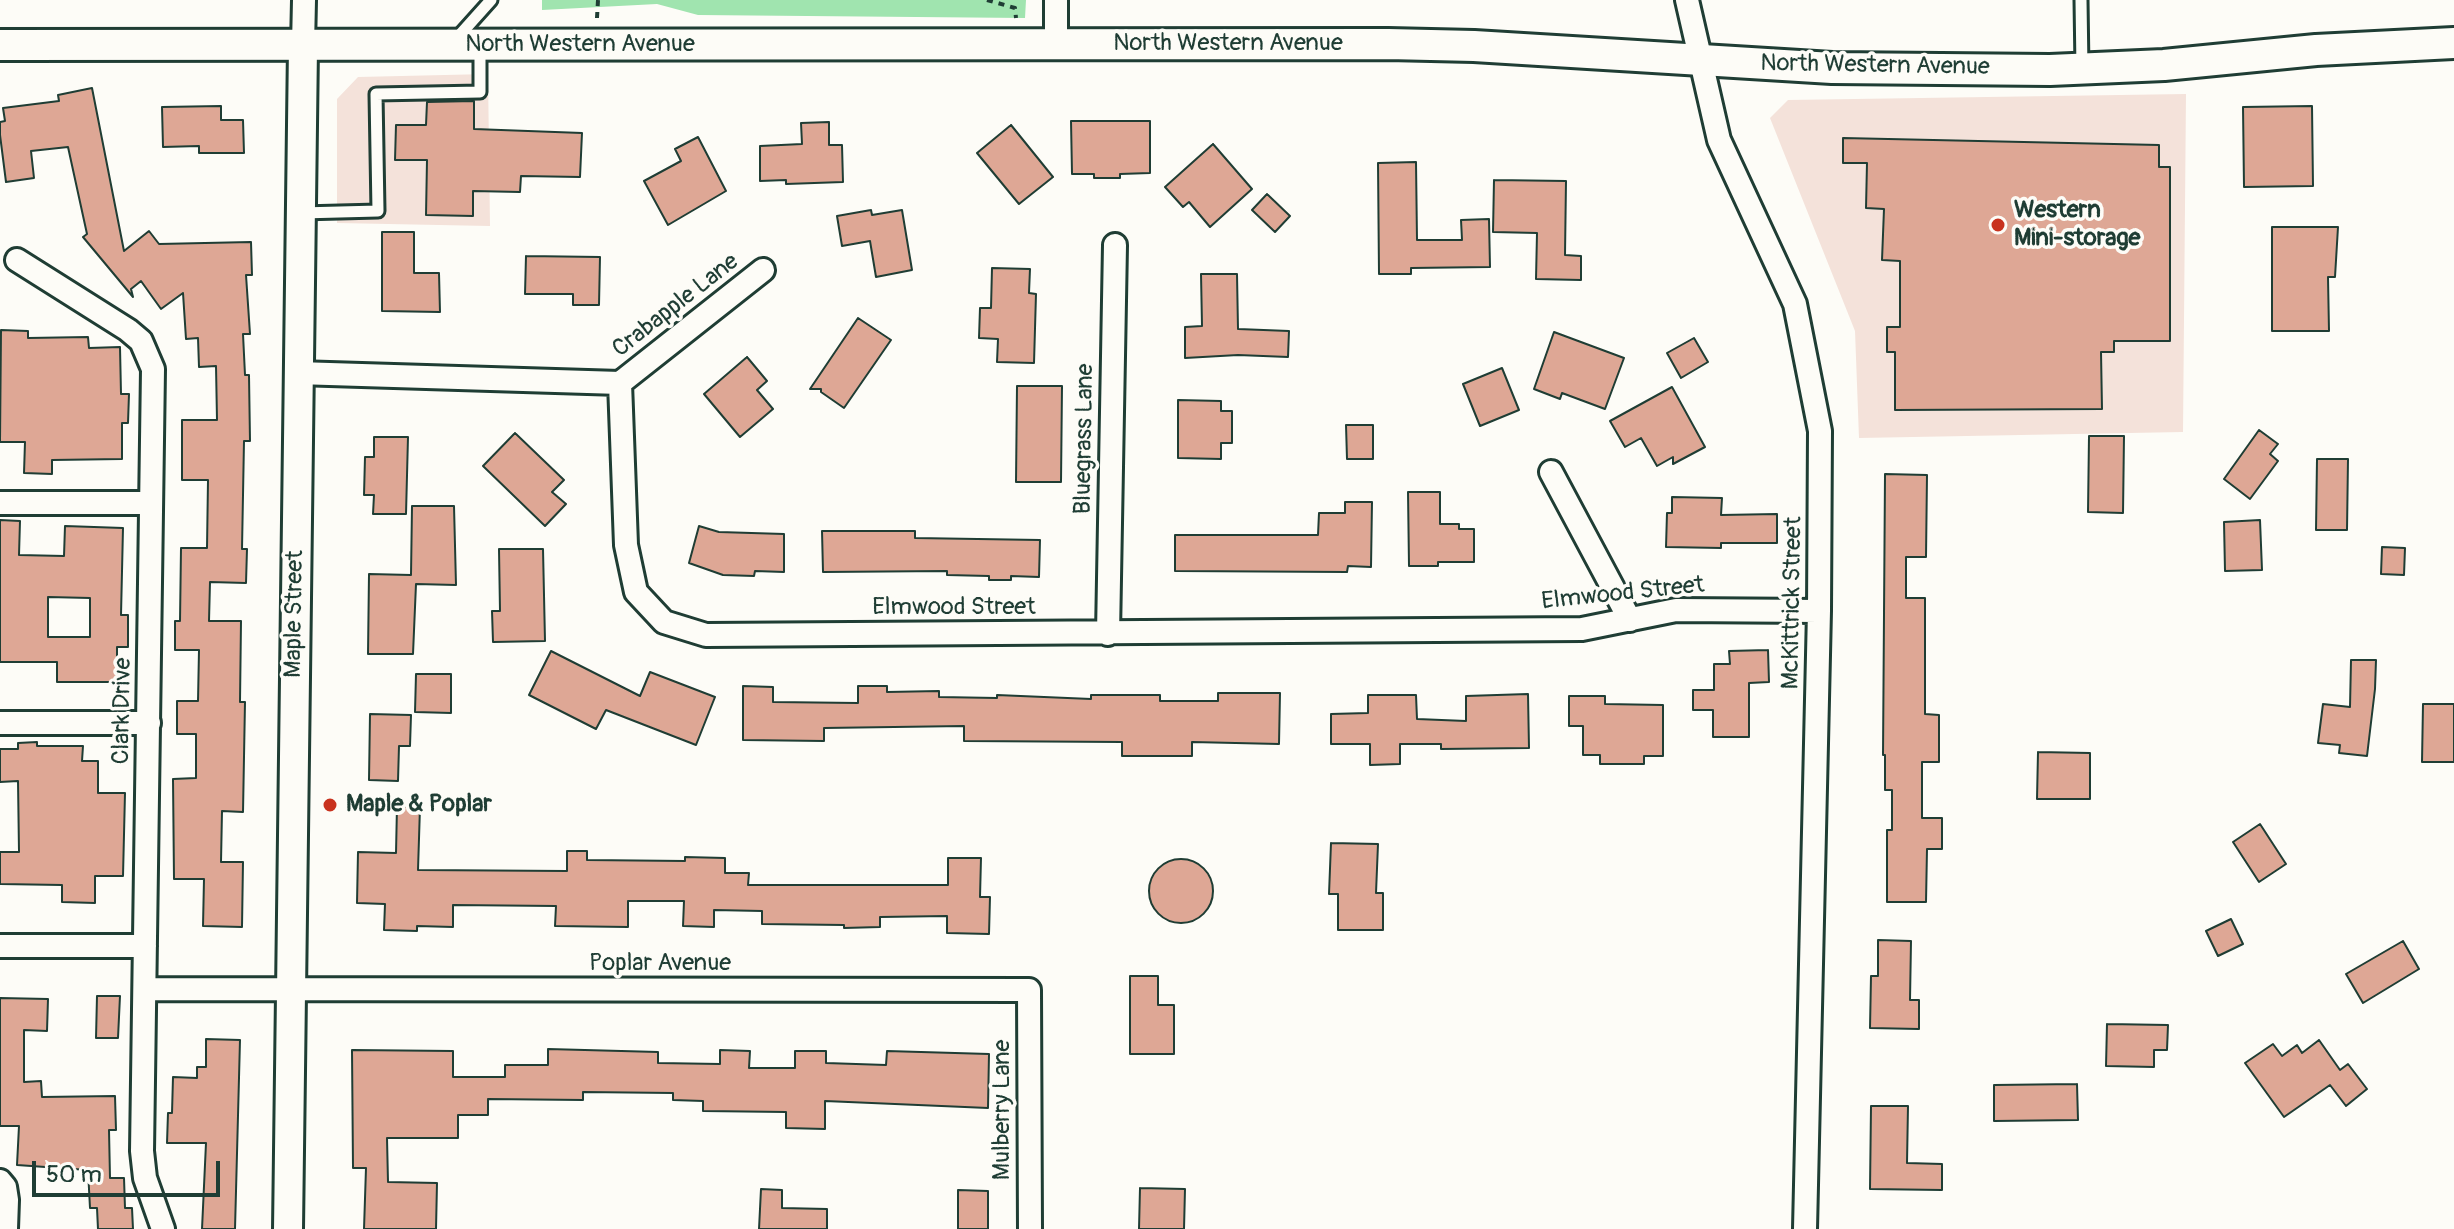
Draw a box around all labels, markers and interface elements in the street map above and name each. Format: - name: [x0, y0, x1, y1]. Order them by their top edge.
- street label: North Western Avenue: [1113, 30, 1343, 58]
- street label: North Western Avenue: [465, 31, 695, 59]
- street label: North Western Avenue: [1760, 50, 1990, 82]
- place label: Western Mini-storage: [2014, 197, 2140, 253]
- marker: Western Mini-storage: [1989, 216, 2007, 234]
- street label: Crabapple Lane: [607, 248, 745, 364]
- street label: Bluegrass Lane: [1069, 363, 1101, 515]
- street label: McKittrick Street: [1777, 516, 1809, 690]
- street label: Maple Street: [279, 550, 311, 678]
- street label: Elmwood Street: [1540, 571, 1706, 617]
- street label: Elmwood Street: [872, 594, 1036, 622]
- street label: Clark Drive: [108, 657, 138, 765]
- place label: Maple & Poplar: [346, 791, 492, 819]
- marker: Maple & Poplar: [321, 796, 339, 814]
- street label: Poplar Avenue: [589, 950, 731, 978]
- street label: Mulberry Lane: [989, 1040, 1017, 1180]
- scale bar: [36, 1145, 224, 1195]
- text: 50 m: [46, 1160, 102, 1189]

